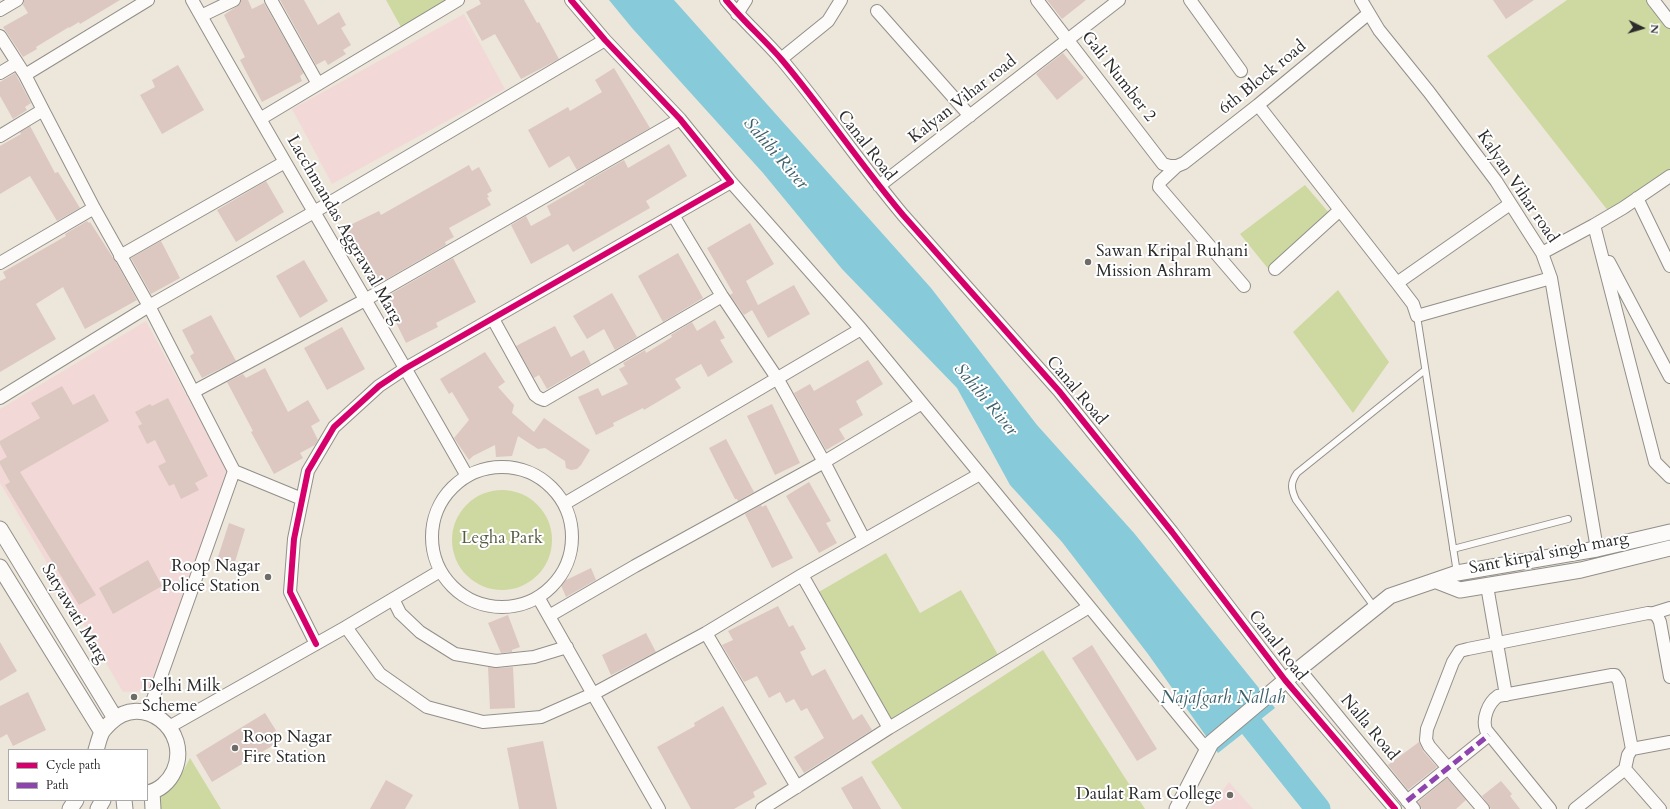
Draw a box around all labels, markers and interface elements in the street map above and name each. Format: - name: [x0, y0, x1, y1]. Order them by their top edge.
- north arrow: [1622, 8, 1662, 48]
- text: N: [1647, 24, 1662, 34]
- street label: Gali Number 2: [1076, 28, 1160, 126]
- street label: 6th Block road: [1215, 37, 1311, 119]
- street label: Kalyan Vihar road: [905, 52, 1021, 148]
- street label: Canal Road: [832, 107, 900, 185]
- water label: Sahibi River: [738, 114, 812, 194]
- street label: Kalyan Vihar road: [1472, 127, 1562, 247]
- street label: Lacchmandas Aggrawal Marg: [282, 132, 406, 328]
- place label: Sawan Kripal Ruhani Mission Ashram: [1096, 242, 1248, 282]
- marker: Sawan Kripal Ruhani Mission Ashram: [1083, 257, 1093, 267]
- street label: Canal Road: [1041, 352, 1111, 430]
- water label: Sahibi River: [948, 359, 1022, 441]
- park label: Legha Park: [461, 529, 543, 549]
- street label: Sant kirpal singh marg: [1468, 529, 1630, 579]
- place label: Roop Nagar Police Station: [161, 557, 260, 597]
- street label: Satyawati Marg: [36, 561, 112, 667]
- marker: Roop Nagar Police Station: [263, 572, 273, 582]
- street label: Canal Road: [1243, 607, 1311, 685]
- place label: Delhi Milk Scheme: [142, 677, 221, 717]
- water label: Najafgarh Nallah: [1161, 688, 1285, 710]
- street label: Nalla Road: [1336, 691, 1402, 765]
- marker: Delhi Milk Scheme: [129, 692, 139, 702]
- place label: Roop Nagar Fire Station: [243, 728, 332, 768]
- marker: Roop Nagar Fire Station: [230, 743, 240, 753]
- legend: [8, 749, 148, 801]
- text: Cycle path: [46, 757, 101, 773]
- text: Path: [46, 777, 69, 793]
- place label: Daulat Ram College: [1076, 785, 1222, 805]
- marker: Daulat Ram College: [1225, 790, 1235, 800]

